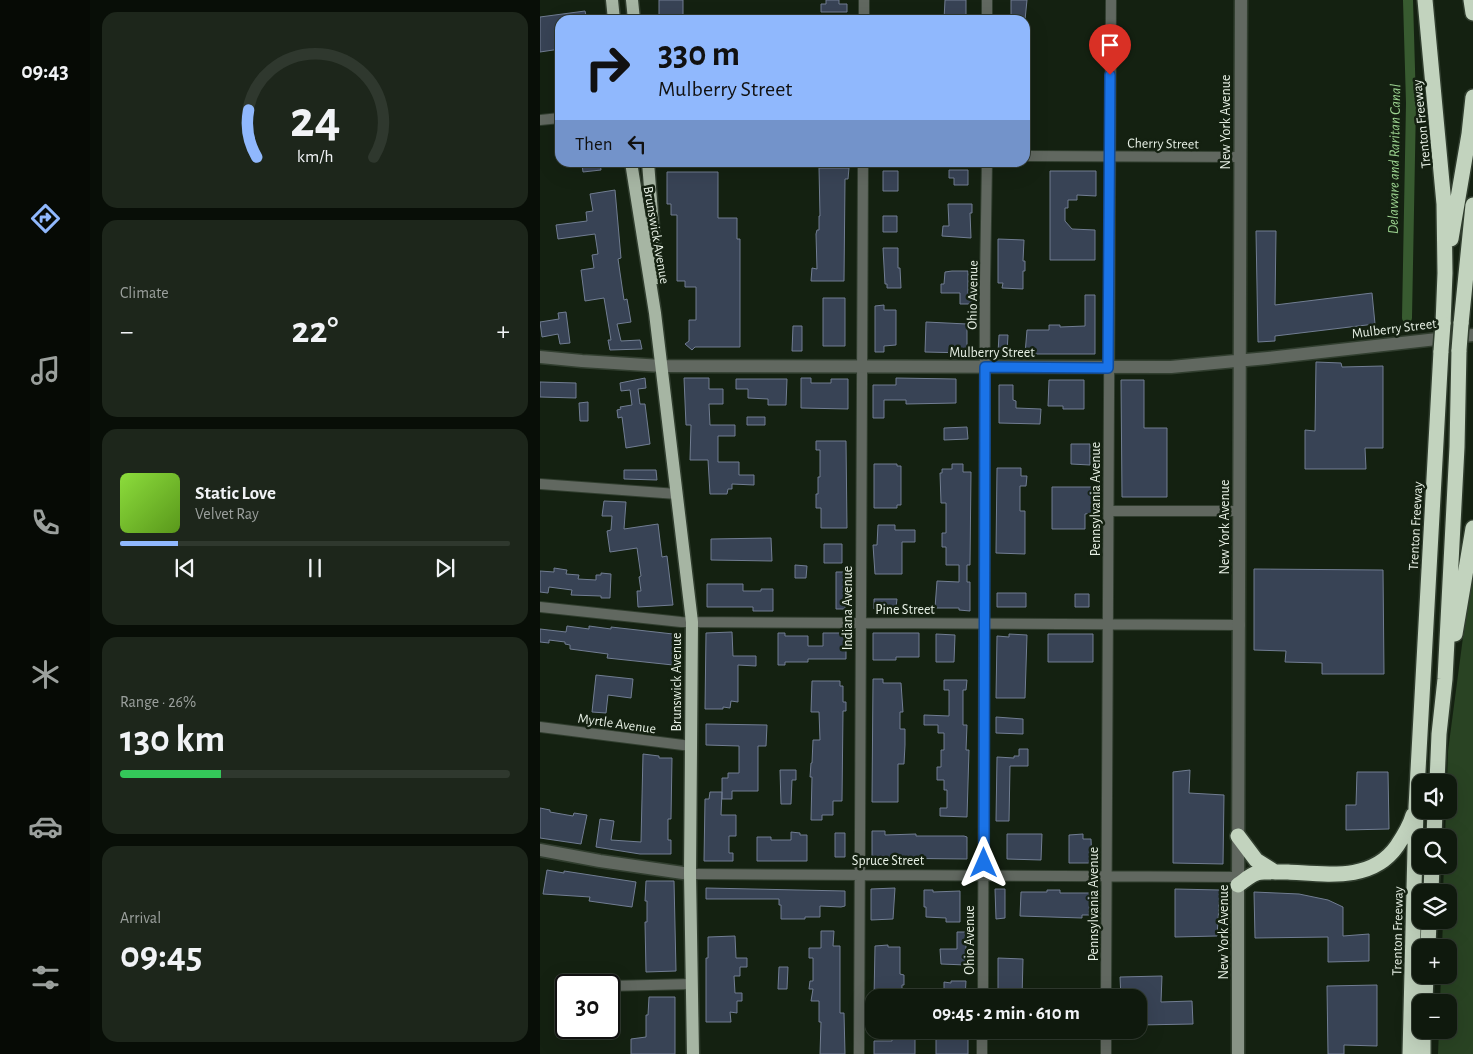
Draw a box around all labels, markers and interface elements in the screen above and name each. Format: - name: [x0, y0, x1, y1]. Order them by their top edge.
- pin: [1089, 24, 1131, 75]
- icon: arrive: [1096, 31, 1124, 59]
- icon: right: [575, 35, 640, 100]
- text: 330 m: [658, 37, 740, 72]
- text: 09:43: [21, 60, 69, 82]
- street label: New York Avenue: [1219, 75, 1233, 169]
- text: Mulberry Street: [658, 78, 792, 100]
- street label: Trenton Freeway: [1410, 79, 1434, 169]
- water label: Delaware and Raritan Canal: [1386, 83, 1403, 234]
- text: 24: [290, 94, 340, 146]
- icon: left: [623, 130, 651, 158]
- text: Then: [575, 135, 613, 154]
- street label: Cherry Street: [1127, 136, 1199, 152]
- text: km/h: [297, 148, 333, 166]
- street label: Brunswick Avenue: [641, 185, 672, 285]
- icon: directions: [28, 201, 63, 236]
- street label: Ohio Avenue: [965, 260, 981, 330]
- text: Climate: [120, 285, 169, 301]
- text: 22°: [292, 312, 338, 350]
- street label: Mulberry Street: [1351, 317, 1438, 341]
- text: −: [120, 318, 133, 346]
- text: +: [497, 318, 510, 346]
- street label: Mulberry Street: [949, 346, 1035, 360]
- icon: music: [28, 353, 63, 388]
- street label: Pennsylvania Avenue: [1089, 442, 1103, 556]
- street label: New York Avenue: [1218, 480, 1232, 574]
- street label: Trenton Freeway: [1407, 481, 1425, 571]
- text: Static Love: [195, 484, 276, 503]
- icon: phone: [28, 505, 63, 540]
- text: Velvet Ray: [195, 506, 259, 522]
- icon: previous: [171, 554, 199, 582]
- icon: pause: [301, 554, 329, 582]
- icon: next: [431, 554, 459, 582]
- street label: Indiana Avenue: [841, 566, 855, 650]
- street label: Pine Street: [875, 603, 935, 617]
- street label: Brunswick Avenue: [670, 632, 684, 732]
- icon: climate: [28, 657, 63, 692]
- text: Range · 26%: [120, 694, 196, 710]
- street label: Myrtle Avenue: [577, 712, 657, 736]
- text: 130 km: [120, 721, 225, 759]
- map controls: [1412, 774, 1457, 1039]
- button: sound: [1412, 774, 1457, 819]
- icon: car: [28, 809, 63, 844]
- button: search: [1412, 829, 1457, 874]
- position arrow: [957, 836, 1009, 888]
- street label: Pennsylvania Avenue: [1087, 847, 1101, 961]
- street label: Spruce Street: [852, 854, 925, 868]
- button: layers: [1412, 884, 1457, 929]
- street label: New York Avenue: [1217, 885, 1231, 979]
- street label: Trenton Freeway: [1390, 886, 1406, 976]
- street label: Ohio Avenue: [963, 905, 977, 975]
- text: Arrival: [120, 910, 161, 926]
- text: 09:45: [120, 937, 202, 975]
- button: +: [1412, 939, 1457, 984]
- icon: filters: [28, 960, 63, 995]
- speed limit sign: 30: [555, 974, 620, 1039]
- button: −: [1412, 994, 1457, 1039]
- text: 09:45 · 2 min · 610 m: [932, 1004, 1080, 1023]

